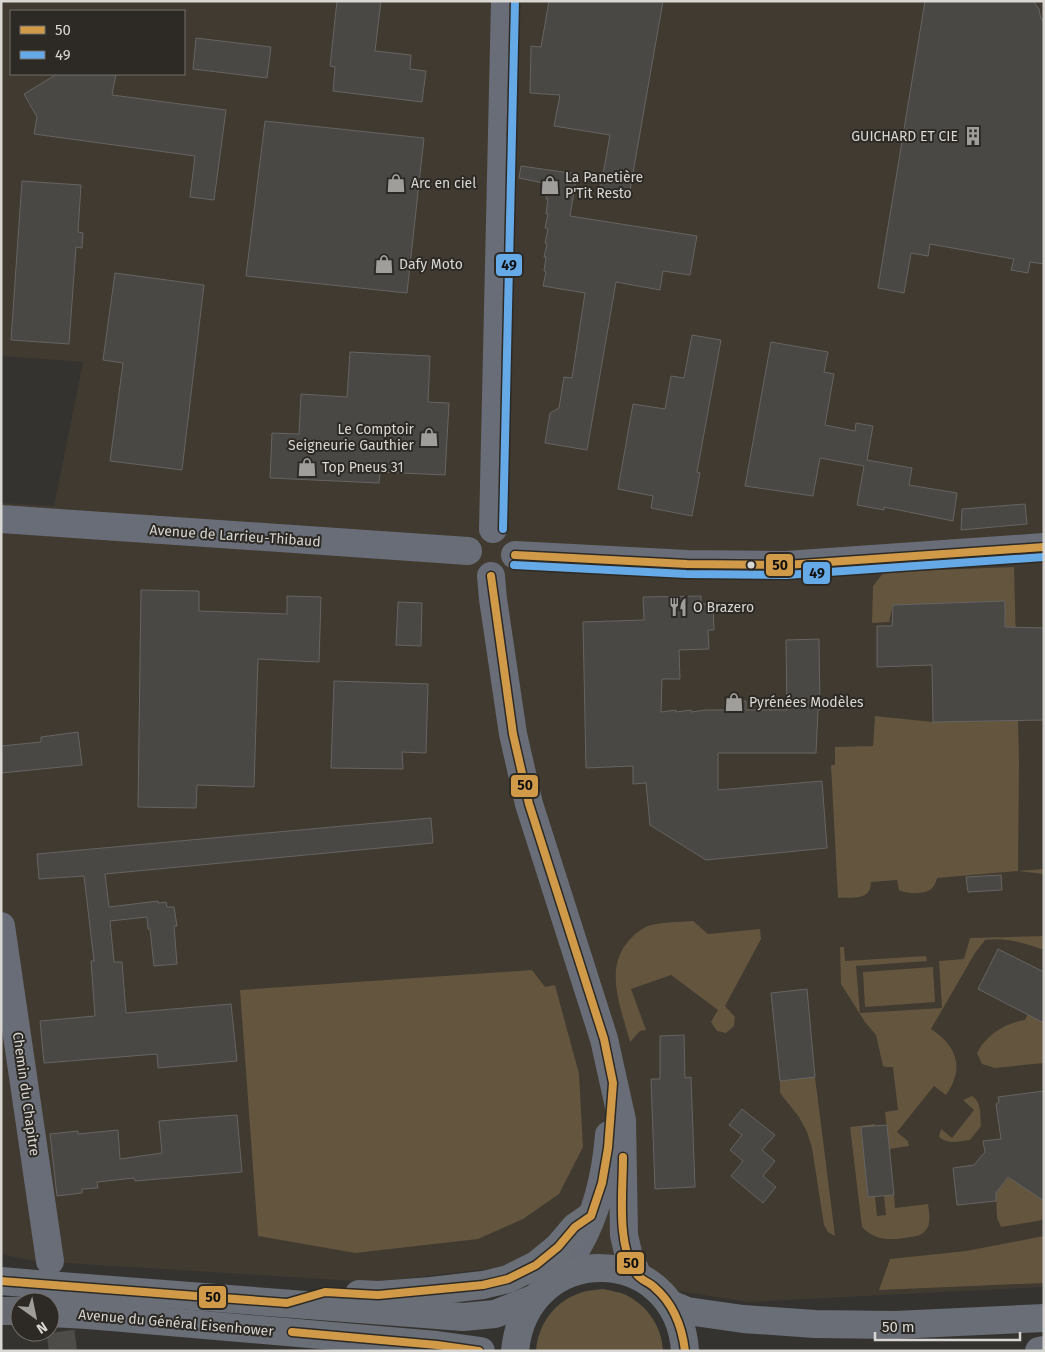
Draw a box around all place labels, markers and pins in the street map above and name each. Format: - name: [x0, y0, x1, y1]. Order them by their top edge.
- building icon: GUICHARD ET CIE: [962, 125, 984, 147]
- place label: GUICHARD ET CIE: [851, 128, 958, 145]
- place label: La Panetière P'Tit Resto: [565, 169, 643, 202]
- shop icon: Arc en ciel: [385, 172, 407, 194]
- shop icon: La Panetière P'Tit Resto: [539, 174, 561, 196]
- place label: Arc en ciel: [411, 175, 476, 192]
- shop icon: Dafy Moto: [373, 253, 395, 275]
- place label: Dafy Moto: [399, 256, 463, 273]
- place label: Le Comptoir Seigneurie Gauthier: [288, 421, 415, 454]
- shop icon: Le Comptoir Seigneurie Gauthier: [418, 426, 440, 448]
- shop icon: Top Pneus 31: [296, 456, 318, 478]
- place label: Top Pneus 31: [322, 459, 403, 476]
- unlabelled marker: [746, 560, 756, 570]
- restaurant icon: O Brazero: [667, 596, 689, 618]
- place label: O Brazero: [693, 599, 754, 616]
- shop icon: Pyrénées Modèles: [723, 691, 745, 713]
- place label: Pyrénées Modèles: [749, 694, 864, 711]

